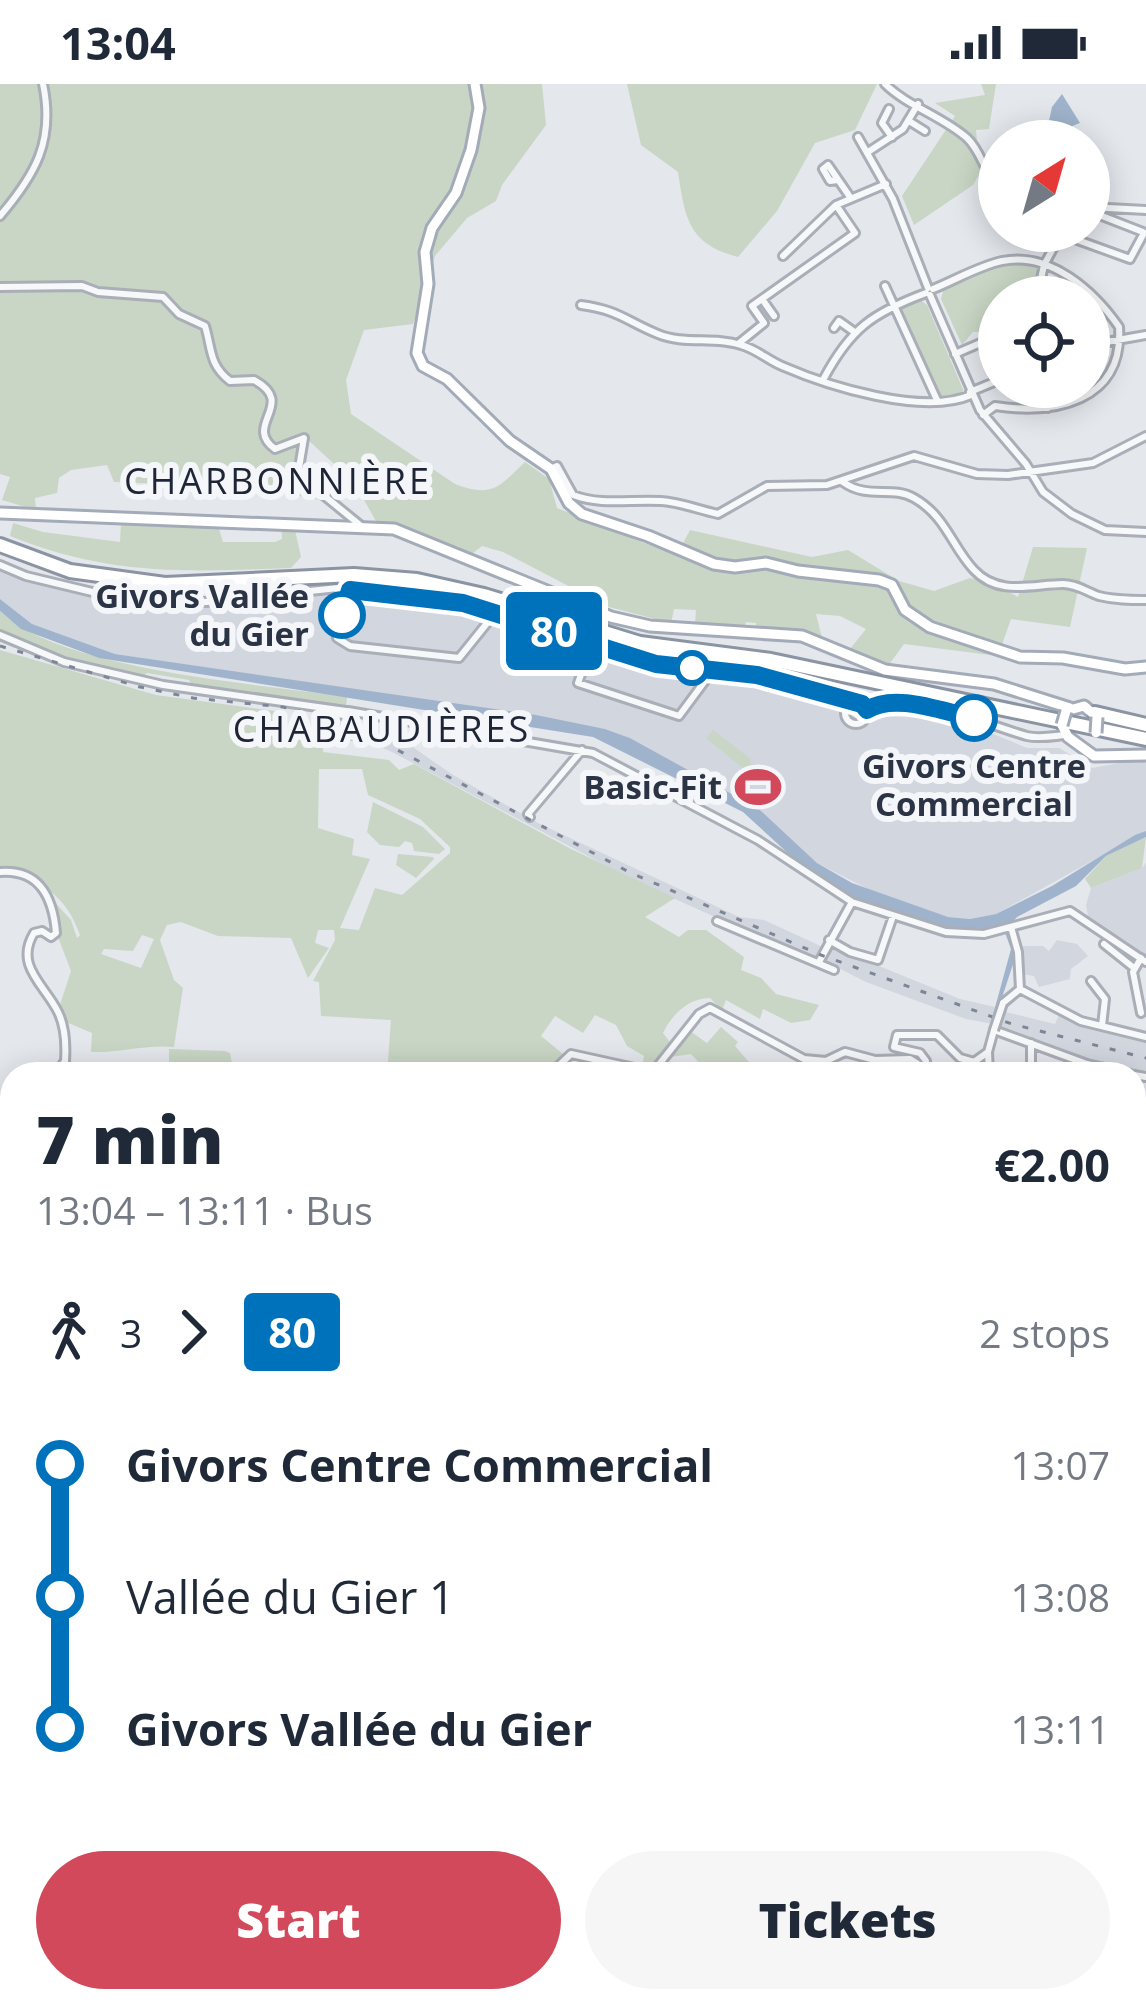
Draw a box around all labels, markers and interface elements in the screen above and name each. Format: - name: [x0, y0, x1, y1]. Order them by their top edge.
- text: 13:04: [60, 12, 176, 73]
- north arrow: [978, 120, 1110, 252]
- map controls: [978, 120, 1110, 408]
- button: locate: [978, 276, 1110, 408]
- district label: CHARBONNIÈRE: [124, 456, 432, 505]
- place label: Givors Vallée du Gier: [95, 573, 309, 656]
- line badge: 80: [500, 592, 608, 670]
- marker: Givors Vallée du Gier: [320, 593, 364, 637]
- text: 80: [530, 602, 578, 659]
- unlabelled marker: [676, 652, 708, 684]
- marker: Givors Centre Commercial: [952, 696, 996, 740]
- district label: CHABAUDIÈRES: [233, 704, 531, 753]
- place label: Givors Centre Commercial: [862, 743, 1086, 826]
- sports icon: Basic-Fit: [733, 762, 783, 812]
- place label: Basic-Fit: [583, 764, 722, 809]
- text: 7 min: [36, 1093, 224, 1183]
- text: €2.00: [994, 1134, 1110, 1195]
- text: 13:04 – 13:11 · Bus: [36, 1183, 373, 1236]
- icon: walk: [36, 1299, 102, 1365]
- icon: forward: [160, 1299, 226, 1365]
- text: 80: [268, 1303, 316, 1360]
- text: 3: [120, 1306, 142, 1359]
- text: 2 stops: [979, 1306, 1110, 1359]
- text: Givors Centre Commercial: [126, 1434, 713, 1495]
- text: 13:07: [1011, 1438, 1110, 1491]
- text: Vallée du Gier 1: [126, 1566, 455, 1627]
- text: 13:08: [1011, 1570, 1110, 1623]
- text: Givors Vallée du Gier: [126, 1698, 592, 1759]
- text: 13:11: [1011, 1702, 1110, 1755]
- button: Start: [36, 1851, 561, 1989]
- button: Tickets: [585, 1851, 1110, 1989]

